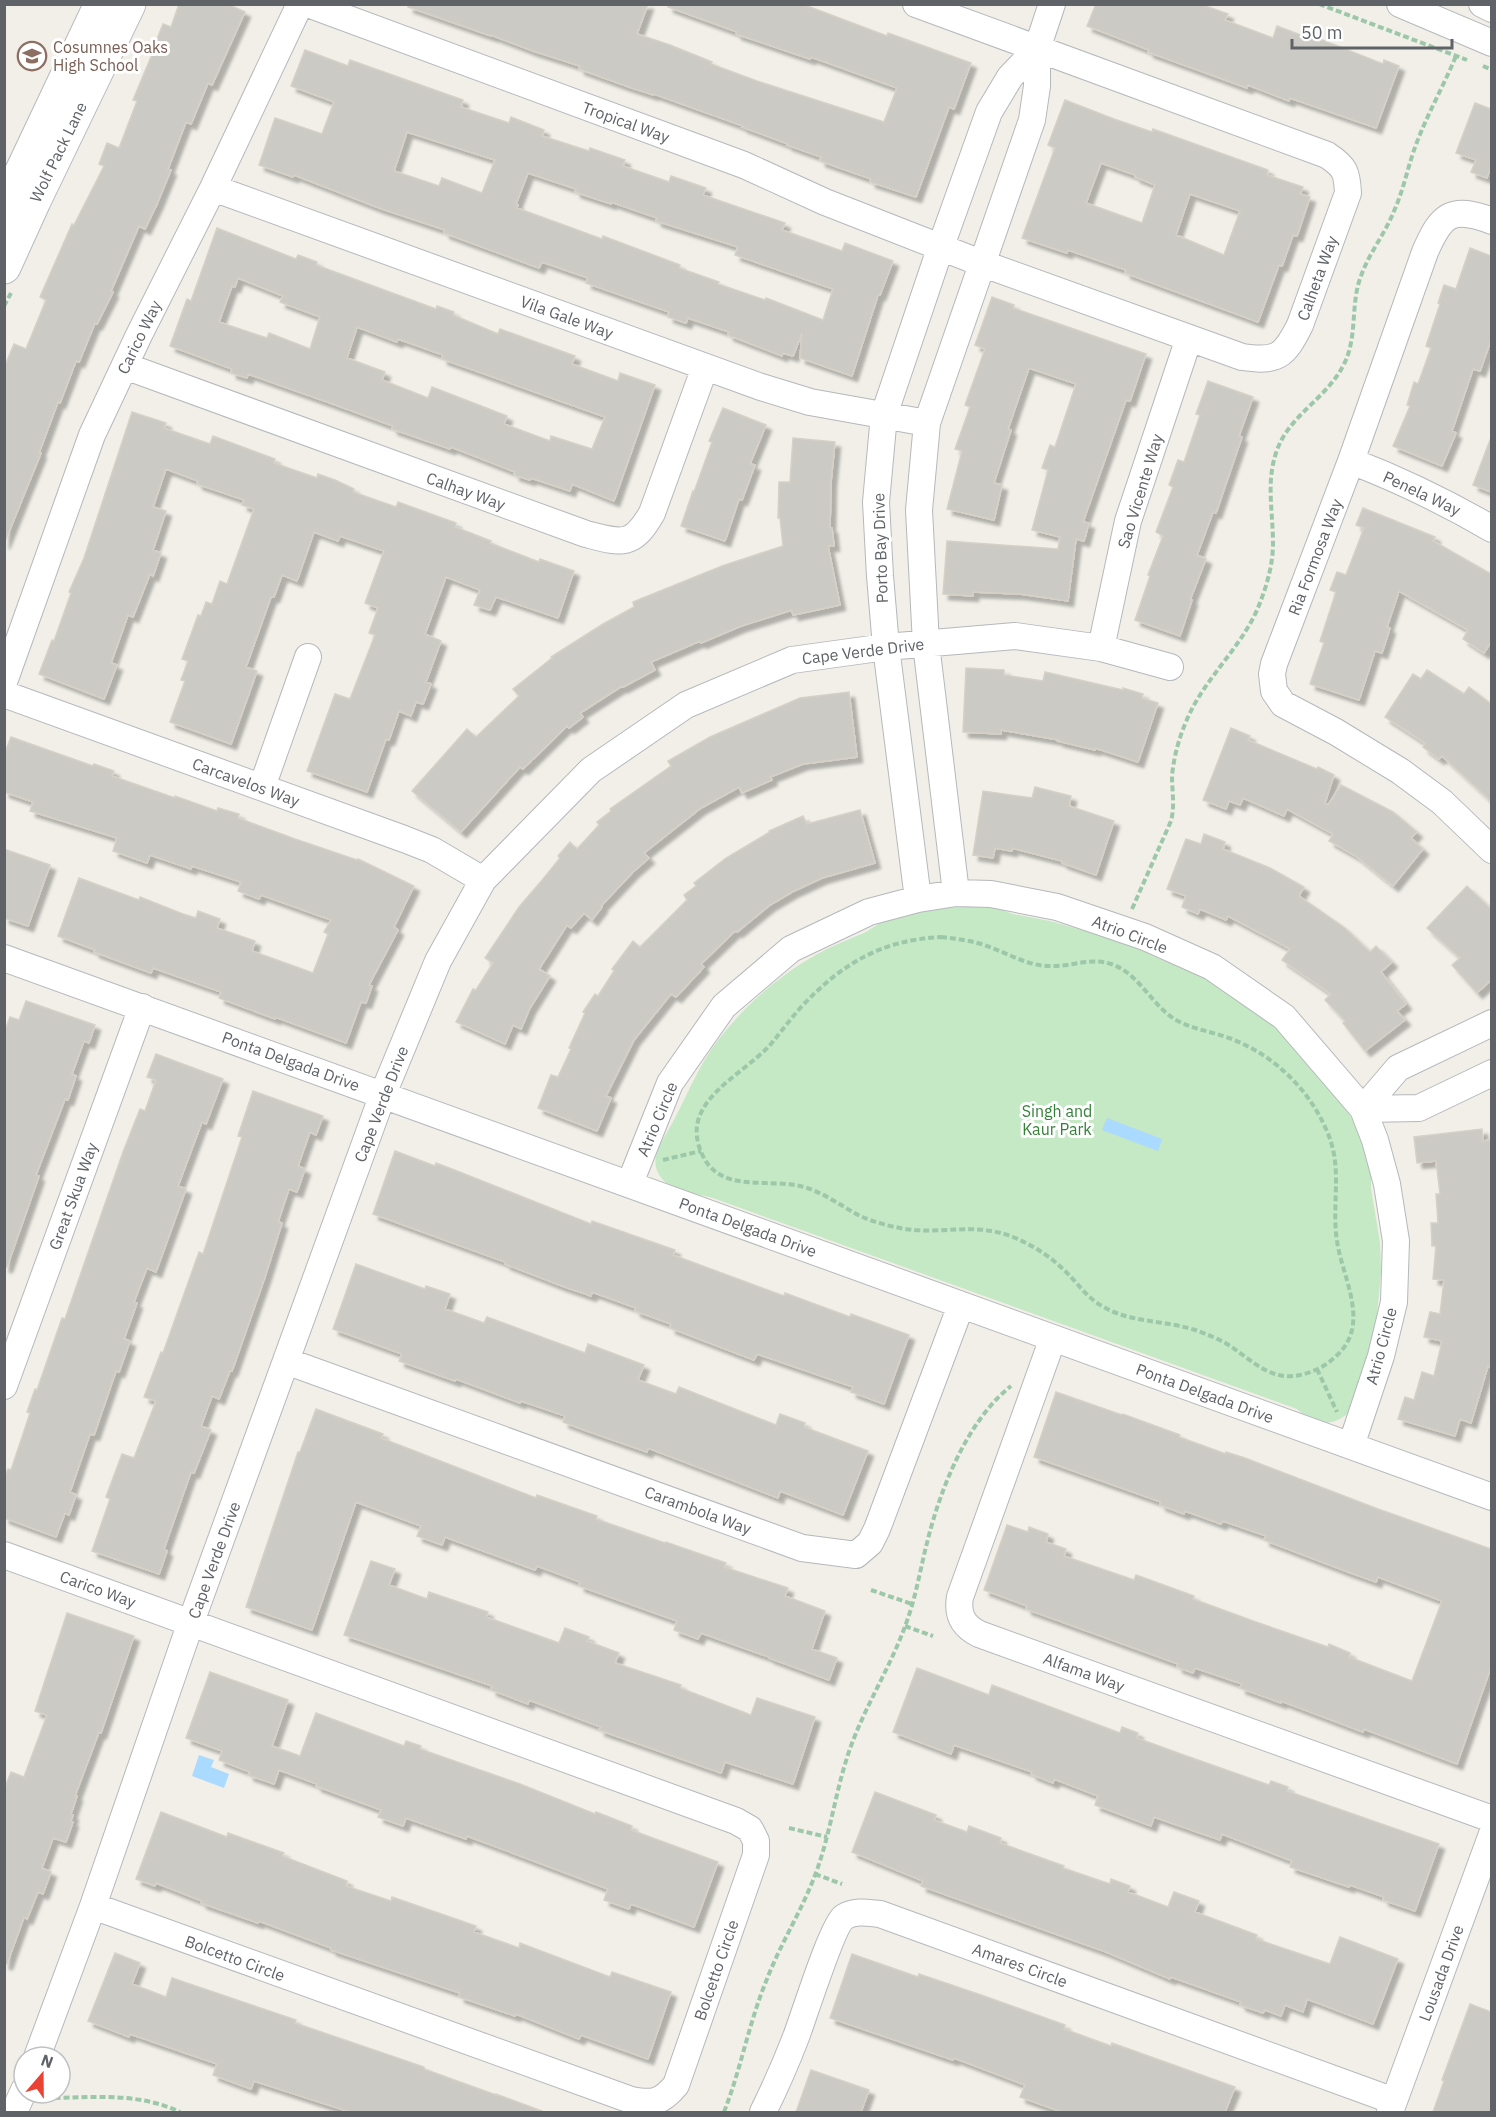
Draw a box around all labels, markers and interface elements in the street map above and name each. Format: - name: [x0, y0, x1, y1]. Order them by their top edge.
- scale bar: [1292, 12, 1452, 50]
- text: 50 m: [1301, 21, 1343, 44]
- place label: Cosumnes Oaks High School: [53, 37, 168, 75]
- school or university icon: Cosumnes Oaks High School: [16, 40, 48, 72]
- street label: Tropical Way: [579, 97, 673, 147]
- street label: Wolf Pack Lane: [25, 98, 91, 205]
- street label: Calheta Way: [1292, 233, 1342, 323]
- street label: Vila Gale Way: [518, 291, 616, 343]
- street label: Carico Way: [113, 297, 165, 377]
- street label: Sao Vicente Way: [1113, 431, 1167, 551]
- street label: Penela Way: [1380, 466, 1464, 520]
- street label: Calhay Way: [424, 467, 508, 515]
- street label: Porto Bay Drive: [868, 492, 892, 604]
- street label: Ria Formosa Way: [1284, 496, 1346, 618]
- street label: Cape Verde Drive: [801, 634, 926, 668]
- street label: Carcavelos Way: [190, 753, 302, 811]
- street label: Atrio Circle: [1089, 910, 1171, 958]
- street label: Ponta Delgada Drive: [219, 1027, 363, 1095]
- street label: Cape Verde Drive: [350, 1043, 412, 1165]
- street label: Atrio Circle: [632, 1078, 682, 1159]
- park label: Singh and Kaur Park: [1022, 1101, 1092, 1139]
- street label: Great Skua Way: [44, 1139, 102, 1253]
- street label: Ponta Delgada Drive: [676, 1193, 820, 1261]
- street label: Atrio Circle: [1361, 1305, 1401, 1387]
- street label: Ponta Delgada Drive: [1133, 1359, 1277, 1427]
- street label: Carambola Way: [642, 1481, 754, 1539]
- street label: Cape Verde Drive: [184, 1499, 245, 1621]
- street label: Carico Way: [57, 1566, 139, 1612]
- street label: Alfama Way: [1041, 1648, 1127, 1696]
- street label: Bolcetto Circle: [689, 1917, 743, 2023]
- street label: Lousada Drive: [1414, 1922, 1468, 2024]
- street label: Bolcetto Circle: [182, 1931, 288, 1985]
- street label: Amares Circle: [970, 1939, 1071, 1992]
- north arrow: [12, 2045, 72, 2105]
- text: N: [38, 2050, 56, 2072]

